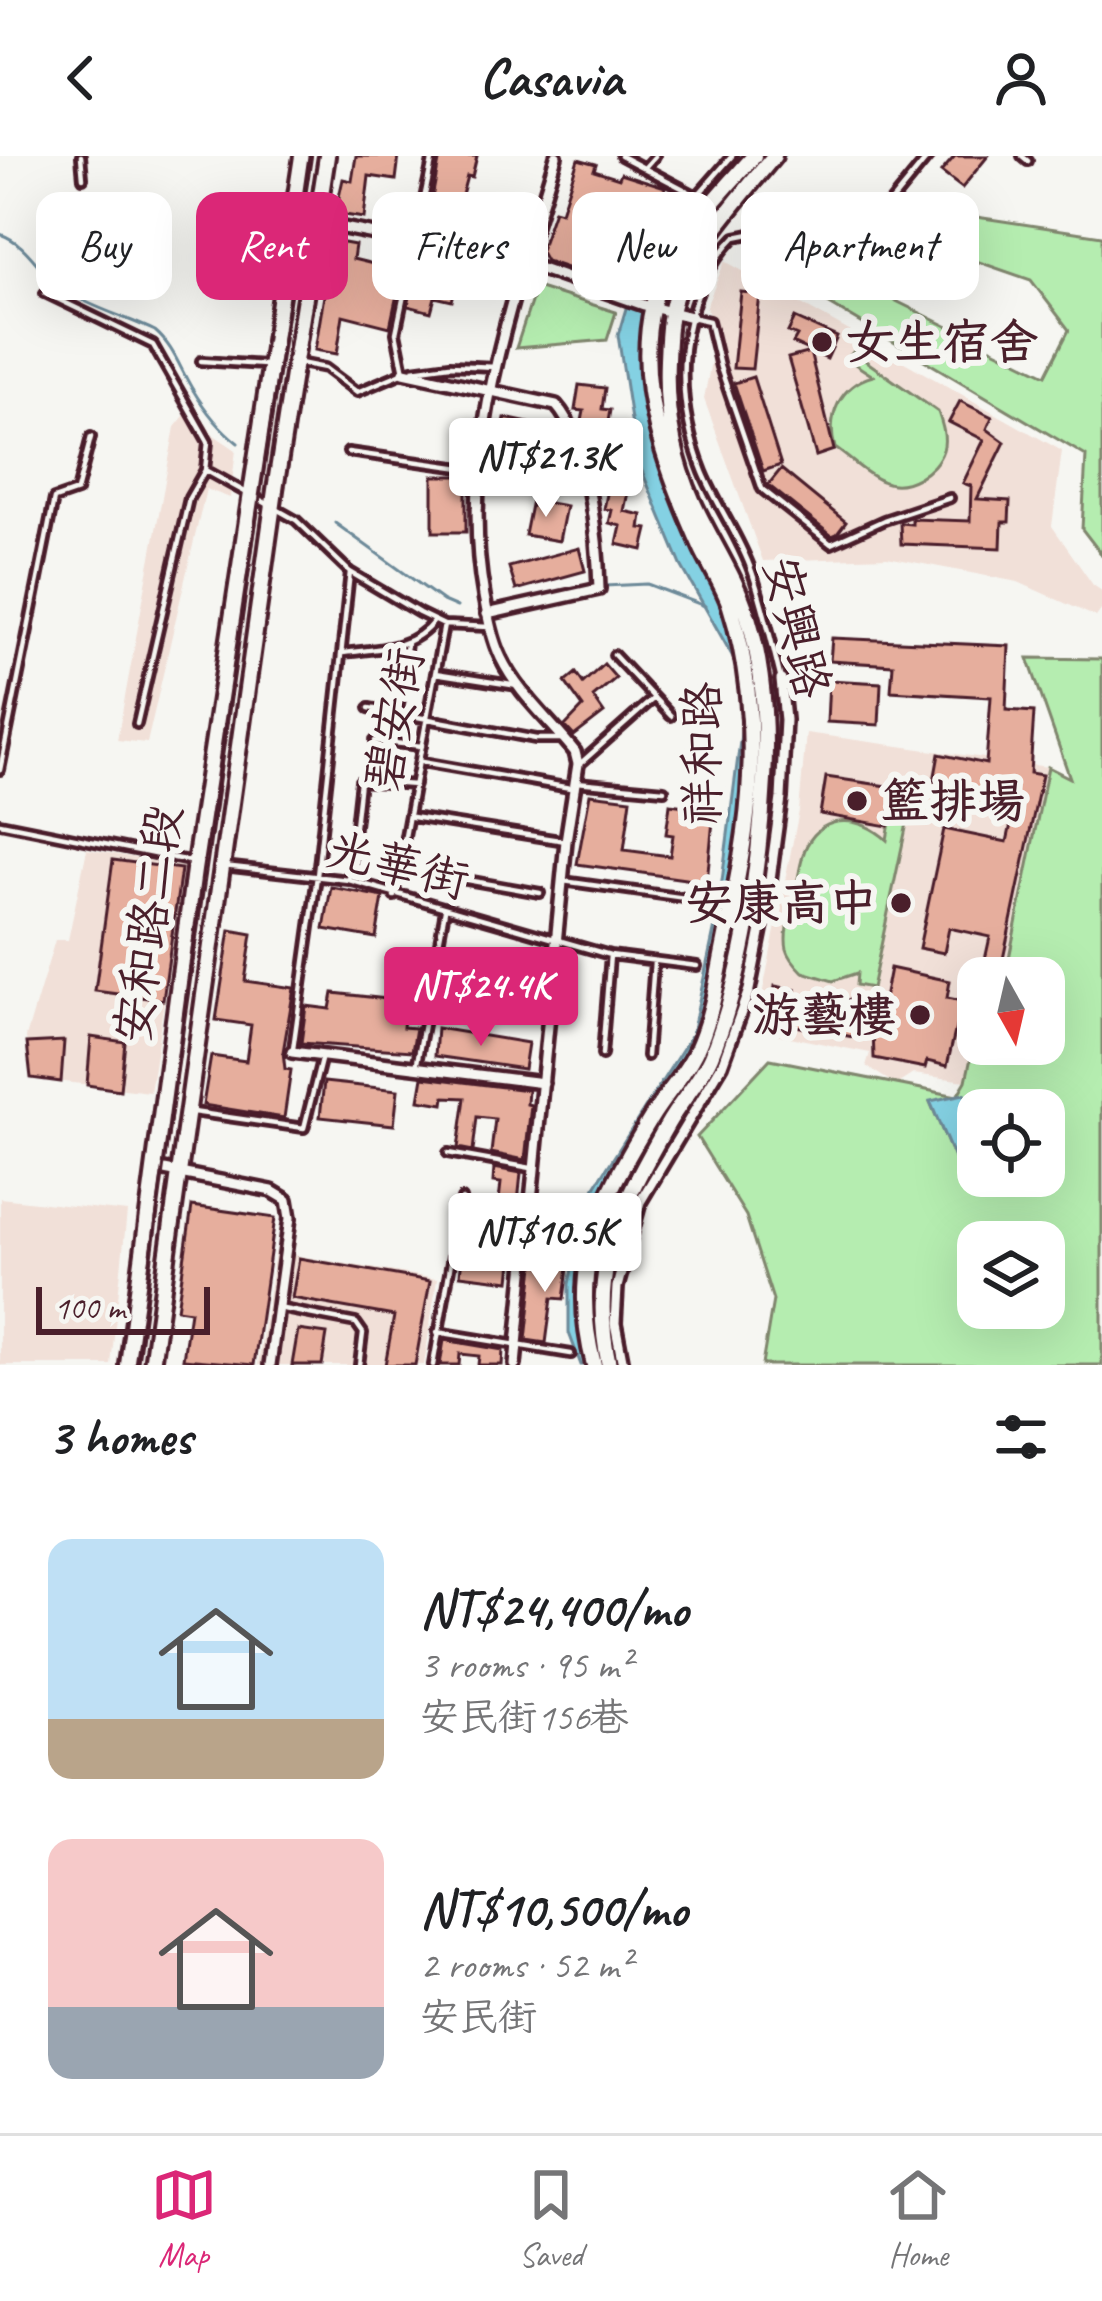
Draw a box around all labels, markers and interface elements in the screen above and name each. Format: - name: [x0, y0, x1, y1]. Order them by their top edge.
- text: Casavia: [479, 44, 623, 112]
- icon: back: [48, 45, 114, 111]
- icon: person: [988, 45, 1054, 111]
- chip: Buy: [36, 192, 172, 300]
- chip: Rent: [196, 192, 348, 300]
- chip: Filters: [372, 192, 548, 300]
- chip: New: [572, 192, 717, 300]
- chip: Apartment: [741, 192, 979, 300]
- place label: 女生宿舍: [846, 312, 1038, 372]
- marker: 女生宿舍: [809, 329, 835, 355]
- pin: NT$21.3K: [422, 418, 670, 520]
- text: NT$21.3K: [476, 432, 616, 481]
- street label: 安興路: [750, 550, 844, 704]
- street label: 碧安街: [352, 643, 436, 795]
- street label: 祥和路: [672, 682, 732, 826]
- place label: 籃排場: [881, 771, 1025, 831]
- marker: 籃排場: [844, 788, 870, 814]
- street label: 安和路二段: [102, 801, 194, 1047]
- street label: 光華街: [321, 818, 475, 912]
- place label: 安康高中: [685, 873, 877, 933]
- marker: 安康高中: [888, 890, 914, 916]
- pin: NT$24.4K: [357, 947, 605, 1049]
- north arrow: [957, 957, 1065, 1065]
- map controls: [957, 957, 1065, 1329]
- text: NT$24.4K: [411, 961, 551, 1010]
- place label: 游藝樓: [752, 985, 896, 1045]
- marker: 游藝樓: [907, 1002, 933, 1028]
- button: locate: [957, 1089, 1065, 1197]
- pin: NT$10.5K: [421, 1193, 669, 1295]
- text: NT$10.5K: [475, 1207, 615, 1256]
- button: layers: [957, 1221, 1065, 1329]
- scale bar: [36, 1281, 210, 1334]
- text: 100 m: [54, 1287, 125, 1329]
- icon: filters: [988, 1404, 1054, 1470]
- text: 3 homes: [48, 1405, 192, 1469]
- text: NT$24,400/mo: [420, 1577, 688, 1641]
- icon: home: [144, 1587, 288, 1731]
- text: 3 rooms · 95 m²: [420, 1641, 631, 1690]
- text: 安民街156巷: [420, 1693, 629, 1742]
- text: NT$10,500/mo: [420, 1877, 687, 1941]
- icon: home: [144, 1887, 288, 2031]
- text: 2 rooms · 52 m²: [420, 1941, 631, 1990]
- text: 安民街: [420, 1993, 537, 2042]
- tab: Map: [151, 2162, 217, 2276]
- tab: Saved: [518, 2162, 584, 2276]
- tab: Home: [885, 2162, 951, 2276]

